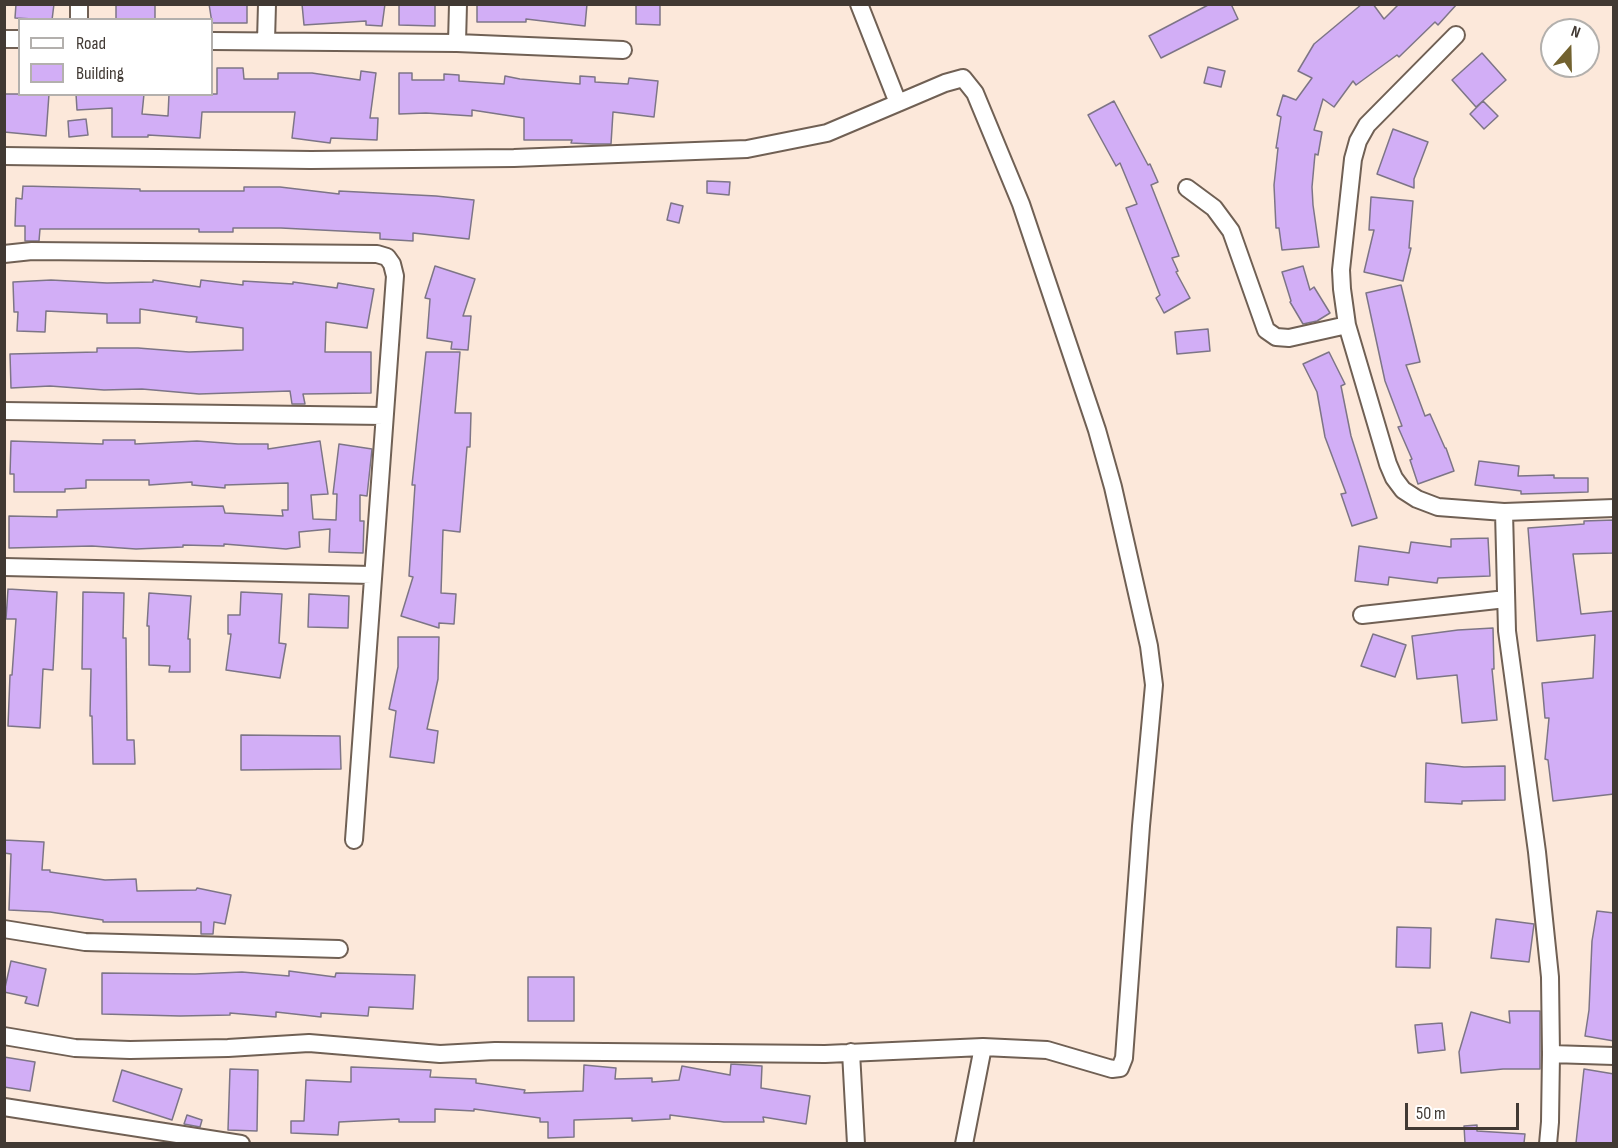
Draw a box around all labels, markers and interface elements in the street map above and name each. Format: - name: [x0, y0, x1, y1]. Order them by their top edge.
- legend: [18, 18, 213, 96]
- north arrow: [1540, 18, 1600, 78]
- text: N: [1568, 22, 1583, 43]
- text: Road: [76, 33, 106, 54]
- text: Building: [76, 63, 124, 84]
- scale bar: [1408, 1091, 1522, 1129]
- text: 50 m: [1416, 1103, 1446, 1124]

